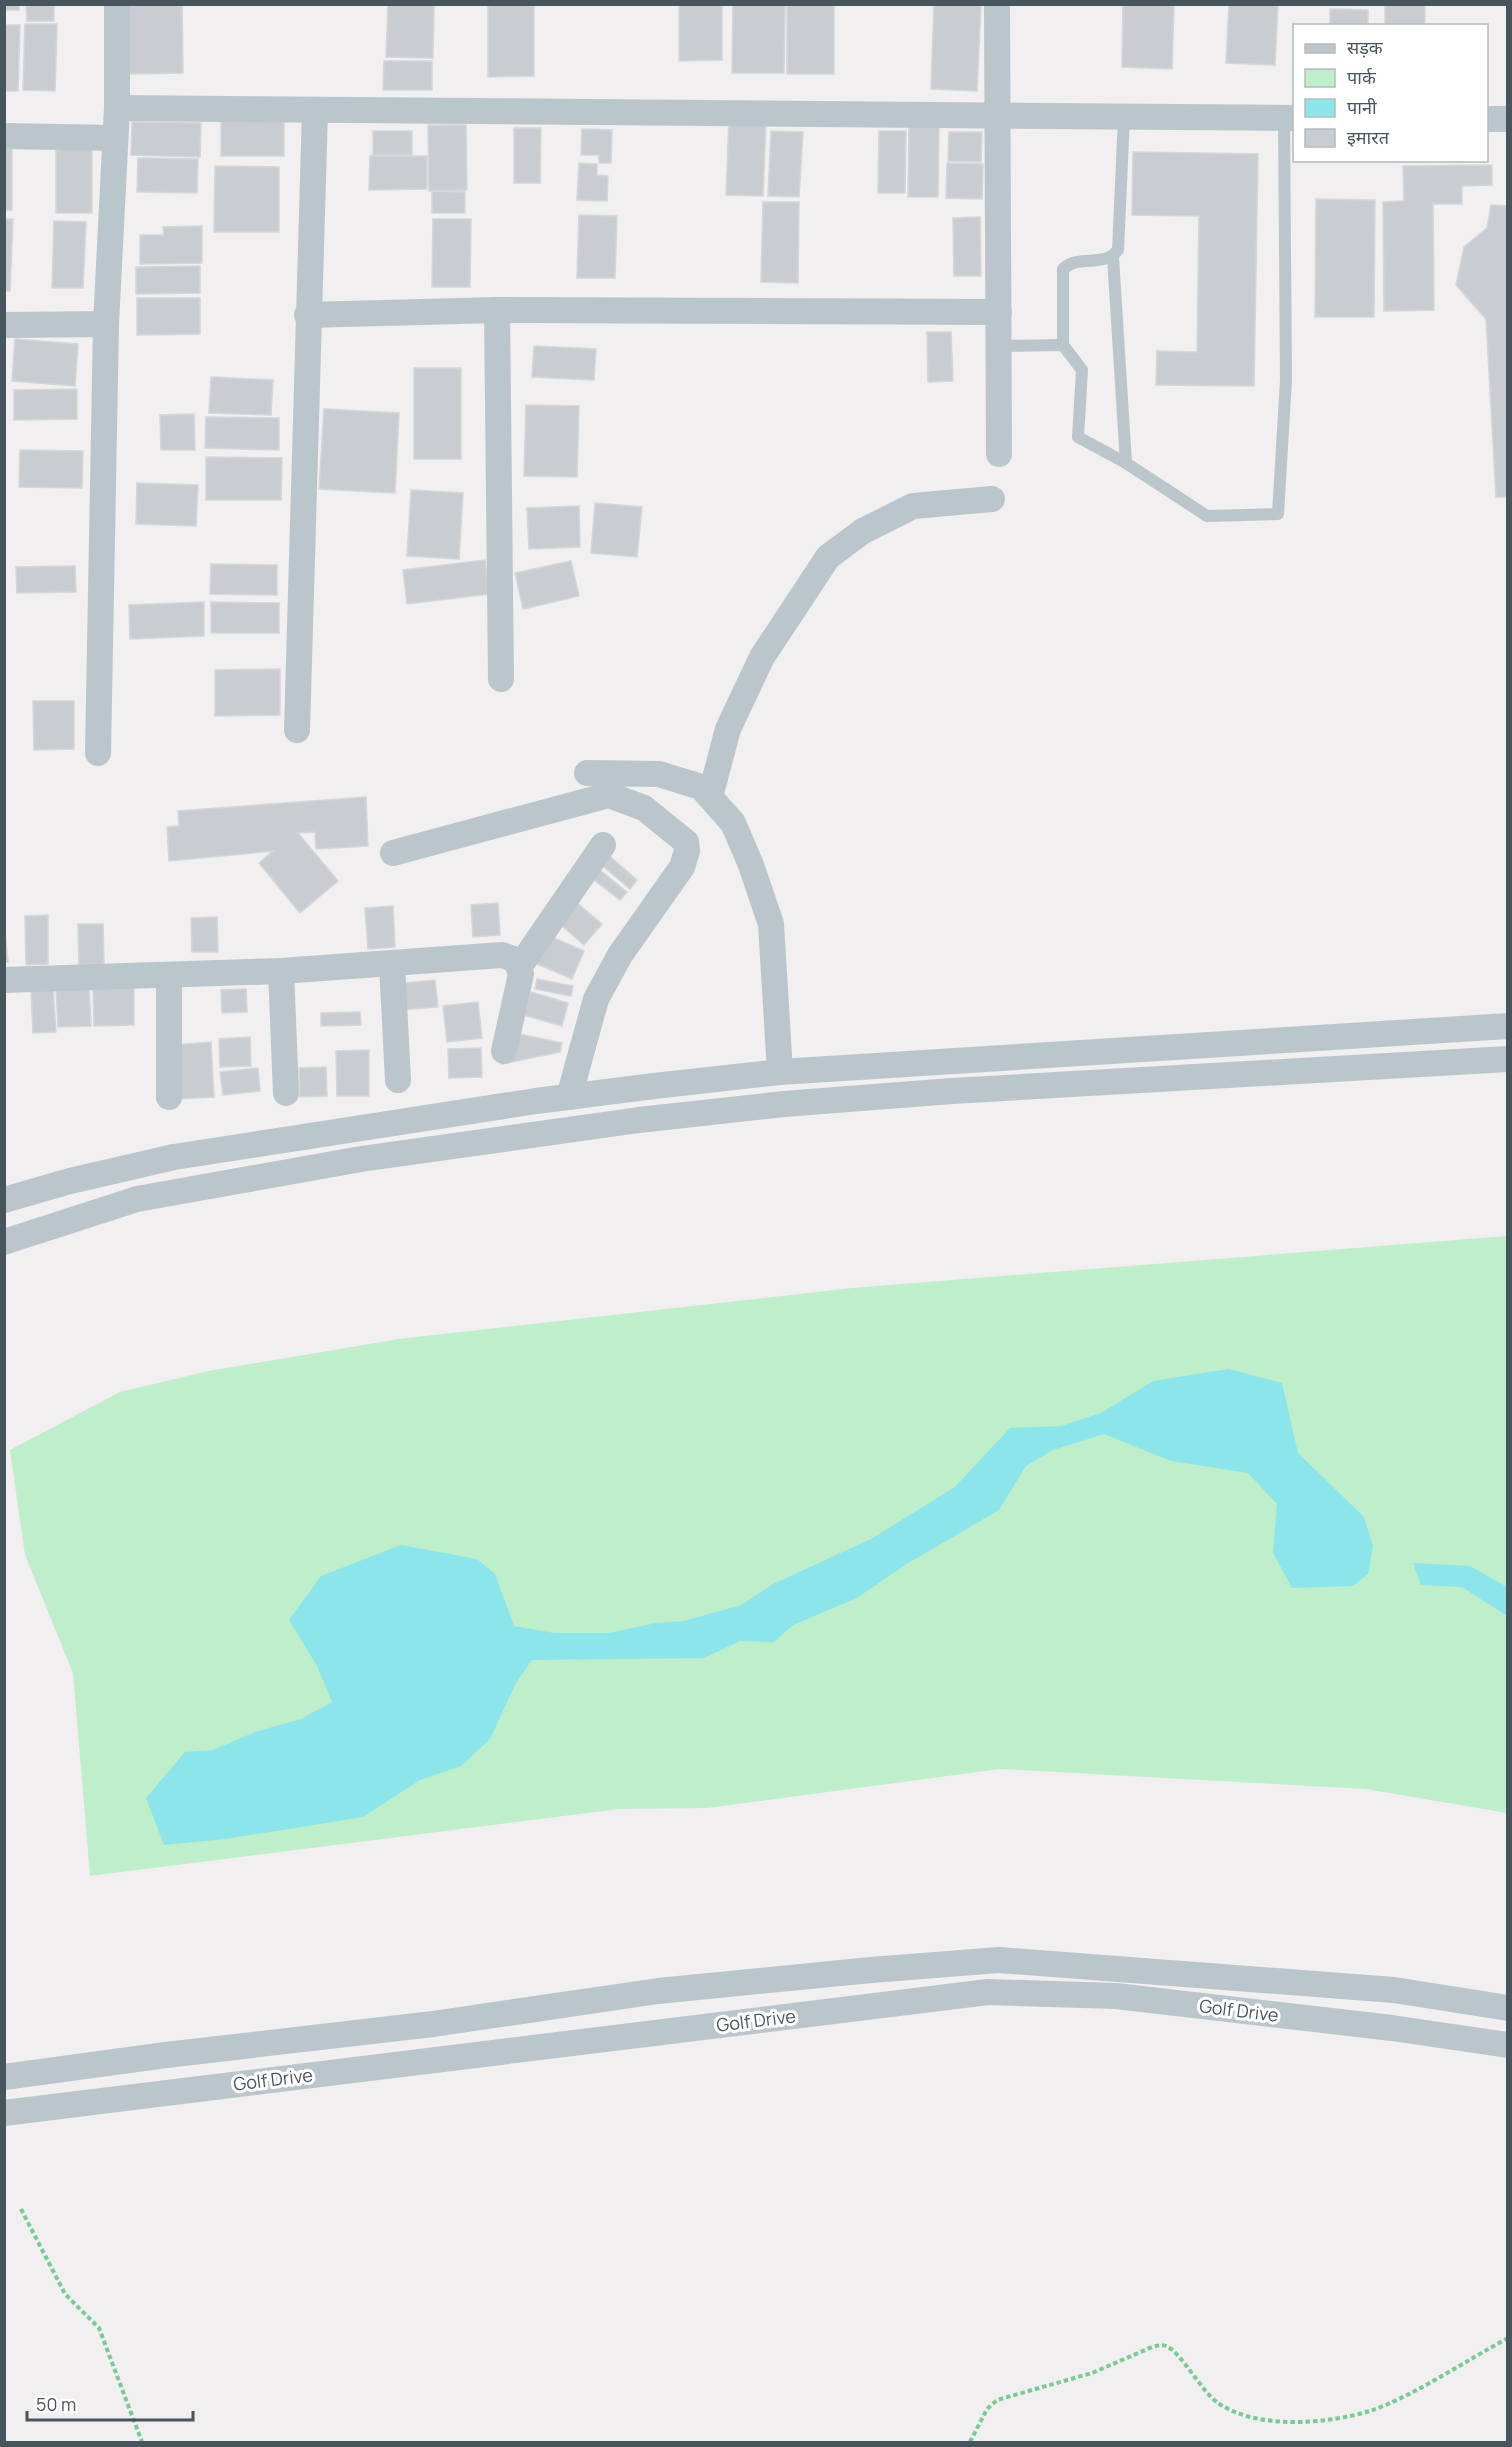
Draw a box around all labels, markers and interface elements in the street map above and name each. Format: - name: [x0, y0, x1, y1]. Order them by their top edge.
- legend: [1293, 24, 1488, 162]
- text: सड़क: [1347, 35, 1384, 59]
- text: पार्क: [1347, 65, 1377, 89]
- text: पानी: [1347, 95, 1377, 119]
- text: इमारत: [1347, 125, 1390, 149]
- street label: Golf Drive: [1198, 1993, 1280, 2027]
- street label: Golf Drive: [715, 2003, 797, 2037]
- street label: Golf Drive: [232, 2062, 314, 2096]
- scale bar: [27, 2384, 194, 2422]
- text: 50 m: [36, 2392, 76, 2416]

